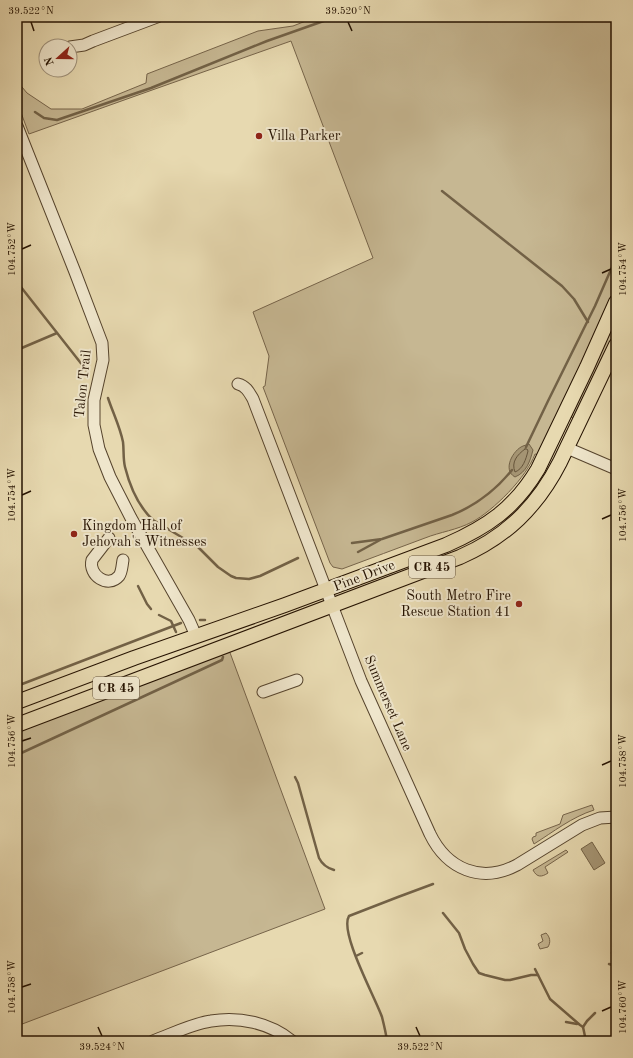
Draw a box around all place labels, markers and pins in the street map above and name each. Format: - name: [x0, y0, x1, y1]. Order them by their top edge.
- place label: Villa Parker: [267, 129, 341, 143]
- marker: Villa Parker: [254, 131, 264, 141]
- place label: Kingdom Hall of Jehovah's Witnesses: [82, 519, 207, 549]
- marker: Kingdom Hall of Jehovah's Witnesses: [69, 529, 79, 539]
- place label: South Metro Fire Rescue Station 41: [401, 589, 511, 619]
- marker: South Metro Fire Rescue Station 41: [514, 599, 524, 609]

